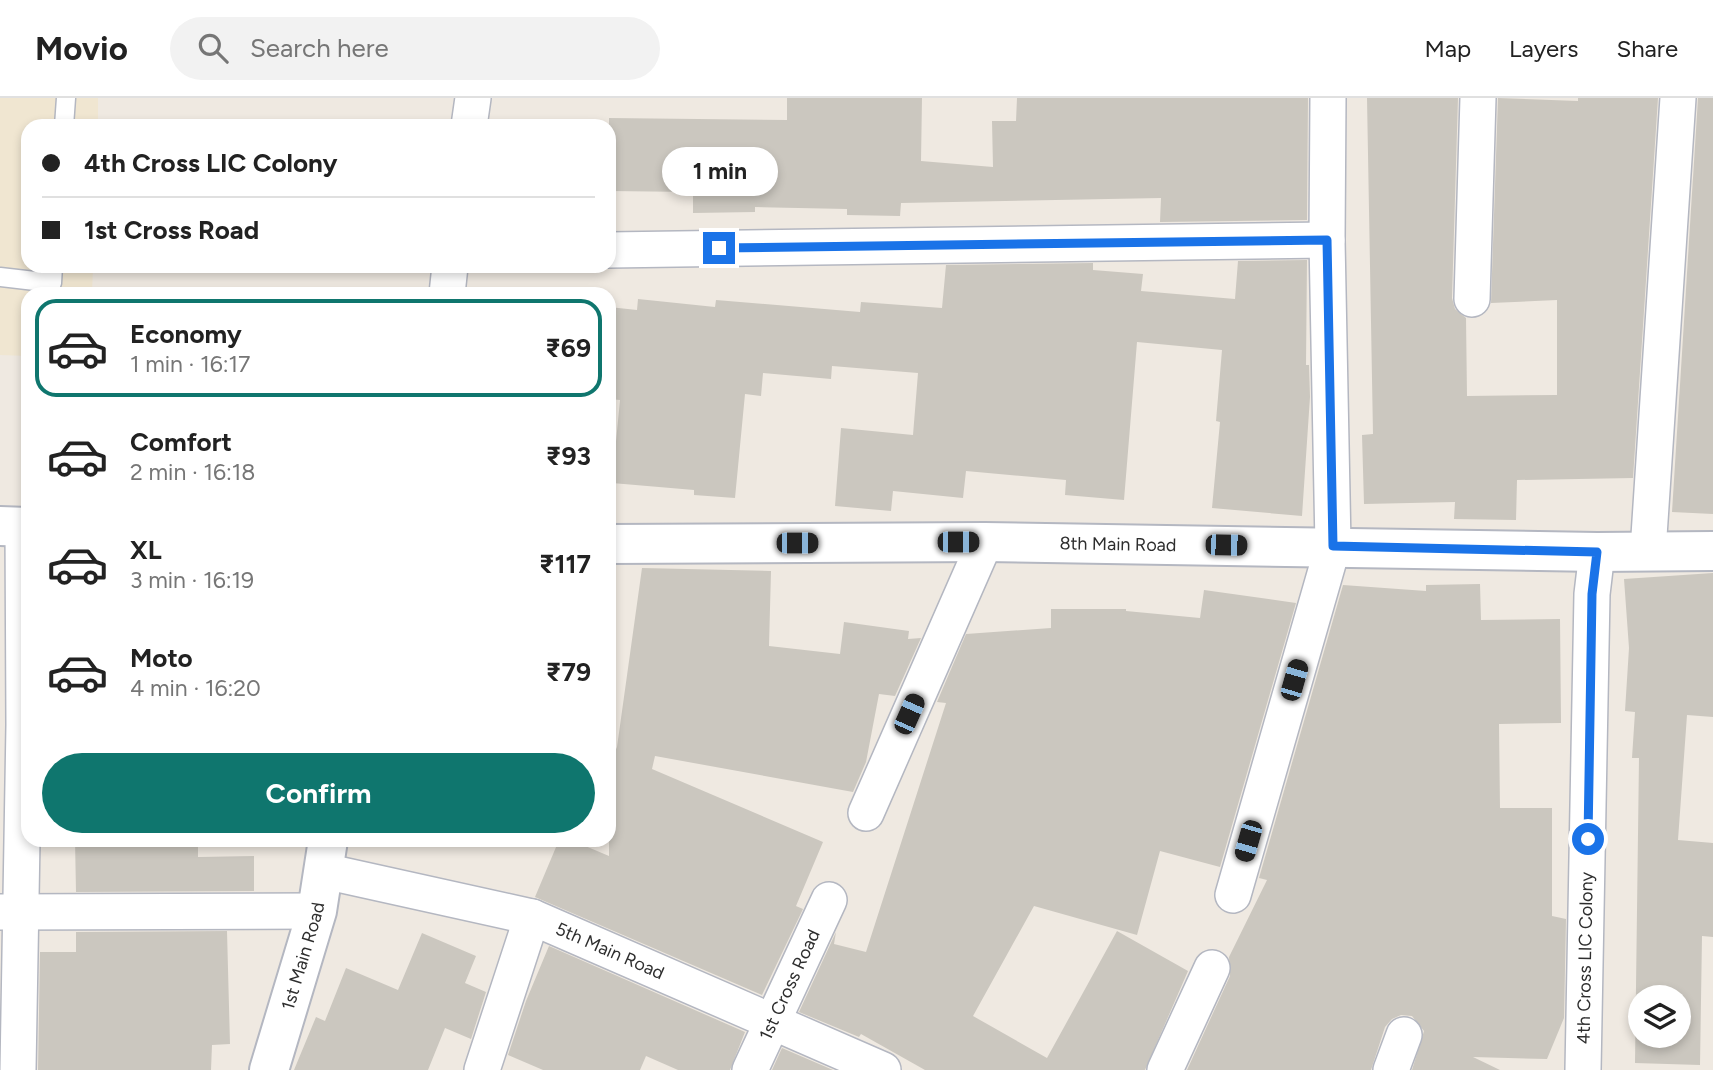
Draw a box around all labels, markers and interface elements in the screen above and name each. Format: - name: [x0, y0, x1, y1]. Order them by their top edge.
- search box: [170, 17, 660, 80]
- text: Movio: [35, 29, 128, 68]
- icon: search: [194, 29, 232, 67]
- text: Search here: [250, 32, 389, 64]
- text: Map: [1424, 34, 1471, 63]
- text: Layers: [1509, 34, 1578, 63]
- text: Share: [1616, 34, 1678, 63]
- callout: 1 min: [661, 146, 777, 195]
- text: 4th Cross LIC Colony: [84, 147, 337, 179]
- text: 1 min: [693, 157, 747, 185]
- text: 1st Cross Road: [84, 214, 259, 246]
- route end: [703, 232, 735, 264]
- icon: car: [46, 317, 109, 380]
- text: Economy: [130, 318, 242, 350]
- text: ₹69: [545, 332, 591, 364]
- text: 1 min · 16:17: [130, 350, 250, 378]
- icon: car: [46, 425, 109, 488]
- text: Comfort: [130, 426, 232, 458]
- text: ₹93: [546, 440, 591, 472]
- text: 2 min · 16:18: [130, 458, 255, 486]
- car: [938, 532, 980, 553]
- street label: 8th Main Road: [1059, 532, 1177, 556]
- icon: car: [46, 533, 109, 596]
- car: [777, 533, 819, 554]
- text: XL: [130, 534, 162, 566]
- car: [1205, 534, 1248, 556]
- text: ₹117: [539, 548, 591, 580]
- text: 3 min · 16:19: [130, 566, 254, 594]
- icon: car: [46, 641, 109, 704]
- text: Moto: [130, 642, 193, 674]
- text: ₹79: [546, 656, 591, 688]
- car: [1279, 657, 1310, 703]
- text: 4 min · 16:20: [130, 674, 261, 702]
- car: [891, 691, 928, 737]
- button: Confirm: [42, 753, 595, 833]
- car: [1233, 818, 1264, 864]
- route start: [1572, 823, 1604, 855]
- street label: 4th Cross LIC Colony: [1572, 871, 1598, 1044]
- street label: 1st Main Road: [277, 901, 329, 1013]
- street label: 5th Main Road: [552, 918, 668, 984]
- street label: 1st Cross Road: [754, 926, 825, 1044]
- map controls: [1628, 985, 1691, 1048]
- button: layers: [1628, 985, 1691, 1048]

